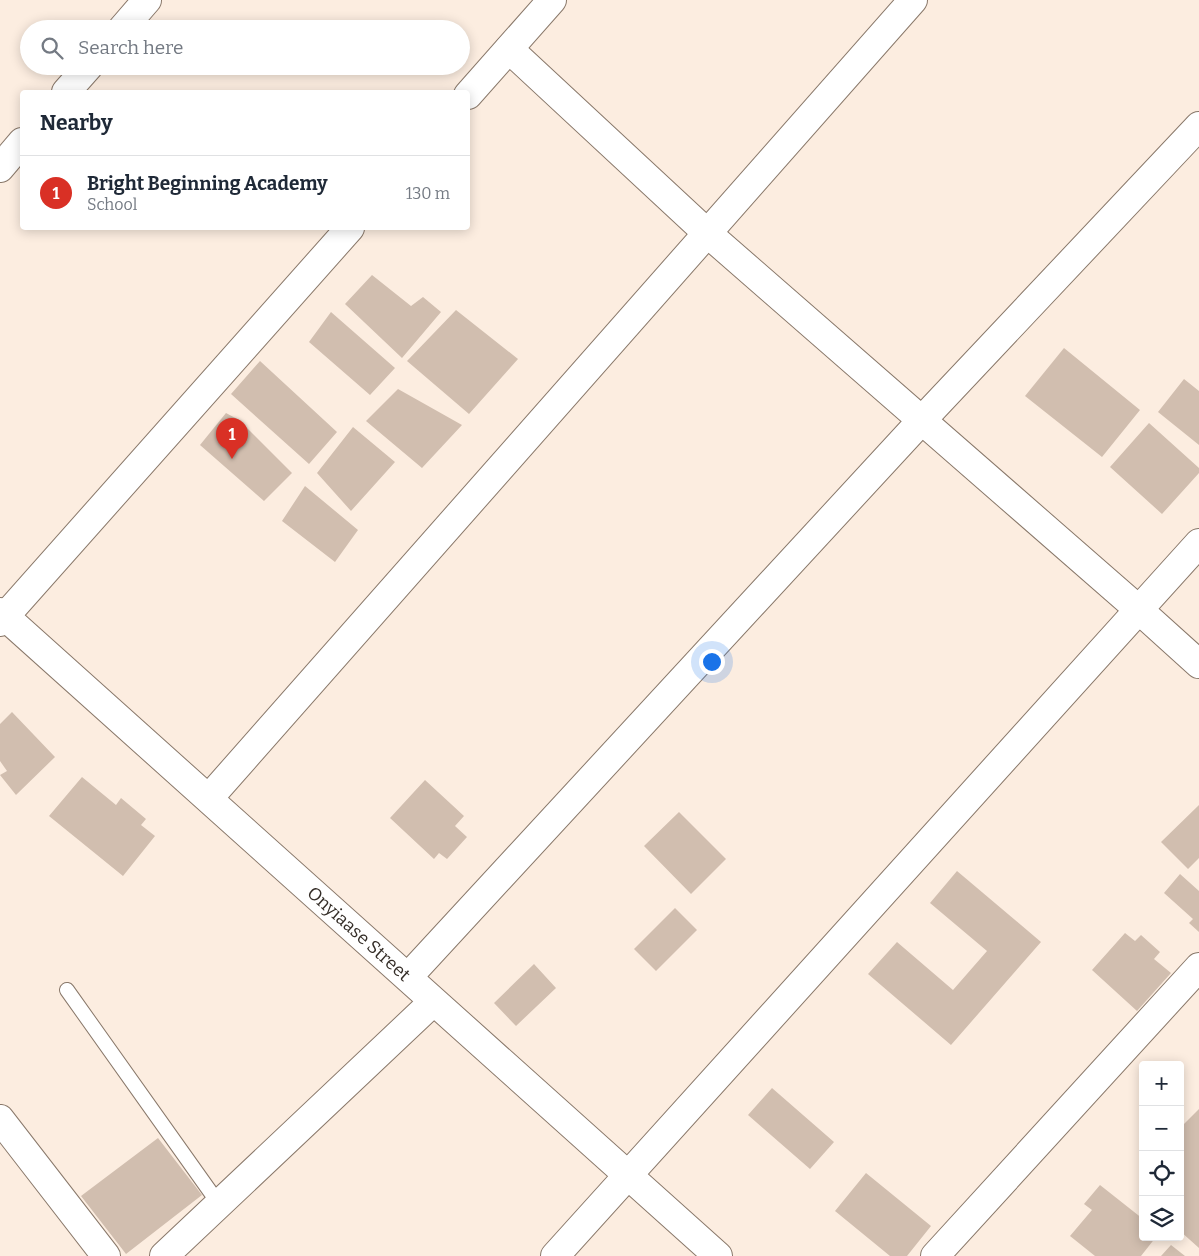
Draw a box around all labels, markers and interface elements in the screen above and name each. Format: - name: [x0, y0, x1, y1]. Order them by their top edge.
- search box: [20, 20, 470, 75]
- icon: search: [38, 34, 66, 62]
- text: Search here: [78, 36, 183, 59]
- text: Nearby: [40, 110, 113, 136]
- text: Bright Beginning Academy: [87, 172, 328, 195]
- text: 1: [53, 184, 59, 203]
- text: 130 m: [406, 184, 450, 203]
- text: School: [87, 195, 137, 214]
- pin: 1: [216, 418, 248, 459]
- your location: [699, 649, 725, 675]
- street label: Onyiaase Street: [303, 882, 415, 986]
- map controls: [1139, 1061, 1184, 1241]
- button: +: [1139, 1061, 1184, 1106]
- button: −: [1139, 1106, 1184, 1151]
- button: locate: [1139, 1151, 1184, 1196]
- button: layers: [1139, 1196, 1184, 1241]

